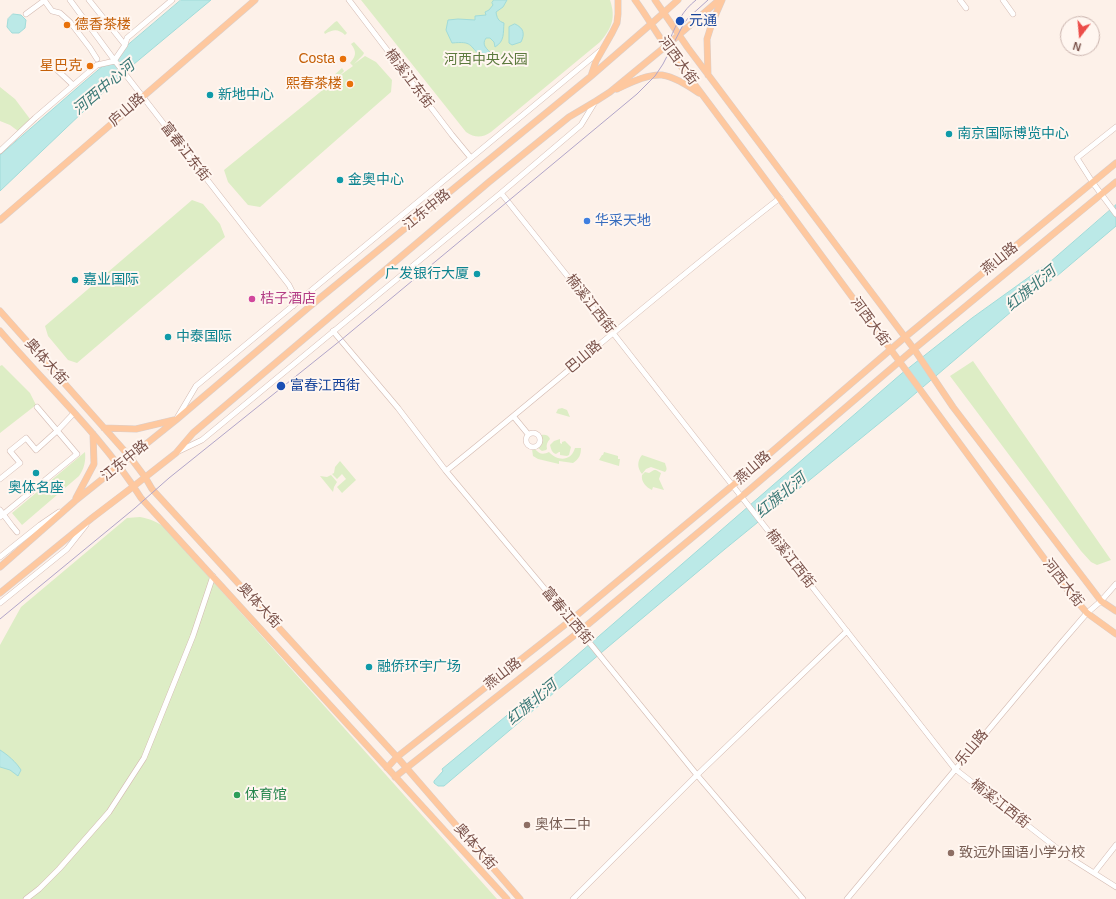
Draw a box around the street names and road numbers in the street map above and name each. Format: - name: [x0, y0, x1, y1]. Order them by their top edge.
- street label: 河西大街: [655, 33, 701, 89]
- street label: 楠溪江东街: [381, 46, 437, 112]
- street label: 庐山路: [106, 90, 148, 130]
- street label: 富春江东街: [157, 119, 213, 185]
- street label: 江东中路: [400, 186, 454, 234]
- street label: 燕山路: [978, 239, 1022, 279]
- street label: 楠溪江西街: [562, 271, 618, 337]
- street label: 河西大街: [847, 294, 893, 350]
- street label: 奥体大街: [21, 336, 71, 388]
- street label: 巴山路: [563, 337, 605, 377]
- street label: 江东中路: [98, 437, 152, 485]
- street label: 燕山路: [732, 448, 774, 488]
- street label: 楠溪江西街: [762, 526, 818, 592]
- street label: 河西大街: [1039, 556, 1087, 610]
- street label: 奥体大街: [234, 580, 284, 632]
- street label: 富春江西街: [538, 584, 596, 648]
- street label: 燕山路: [481, 654, 525, 694]
- street label: 乐山路: [952, 727, 992, 769]
- street label: 楠溪江西街: [967, 776, 1033, 832]
- street label: 奥体大街: [450, 820, 500, 874]

